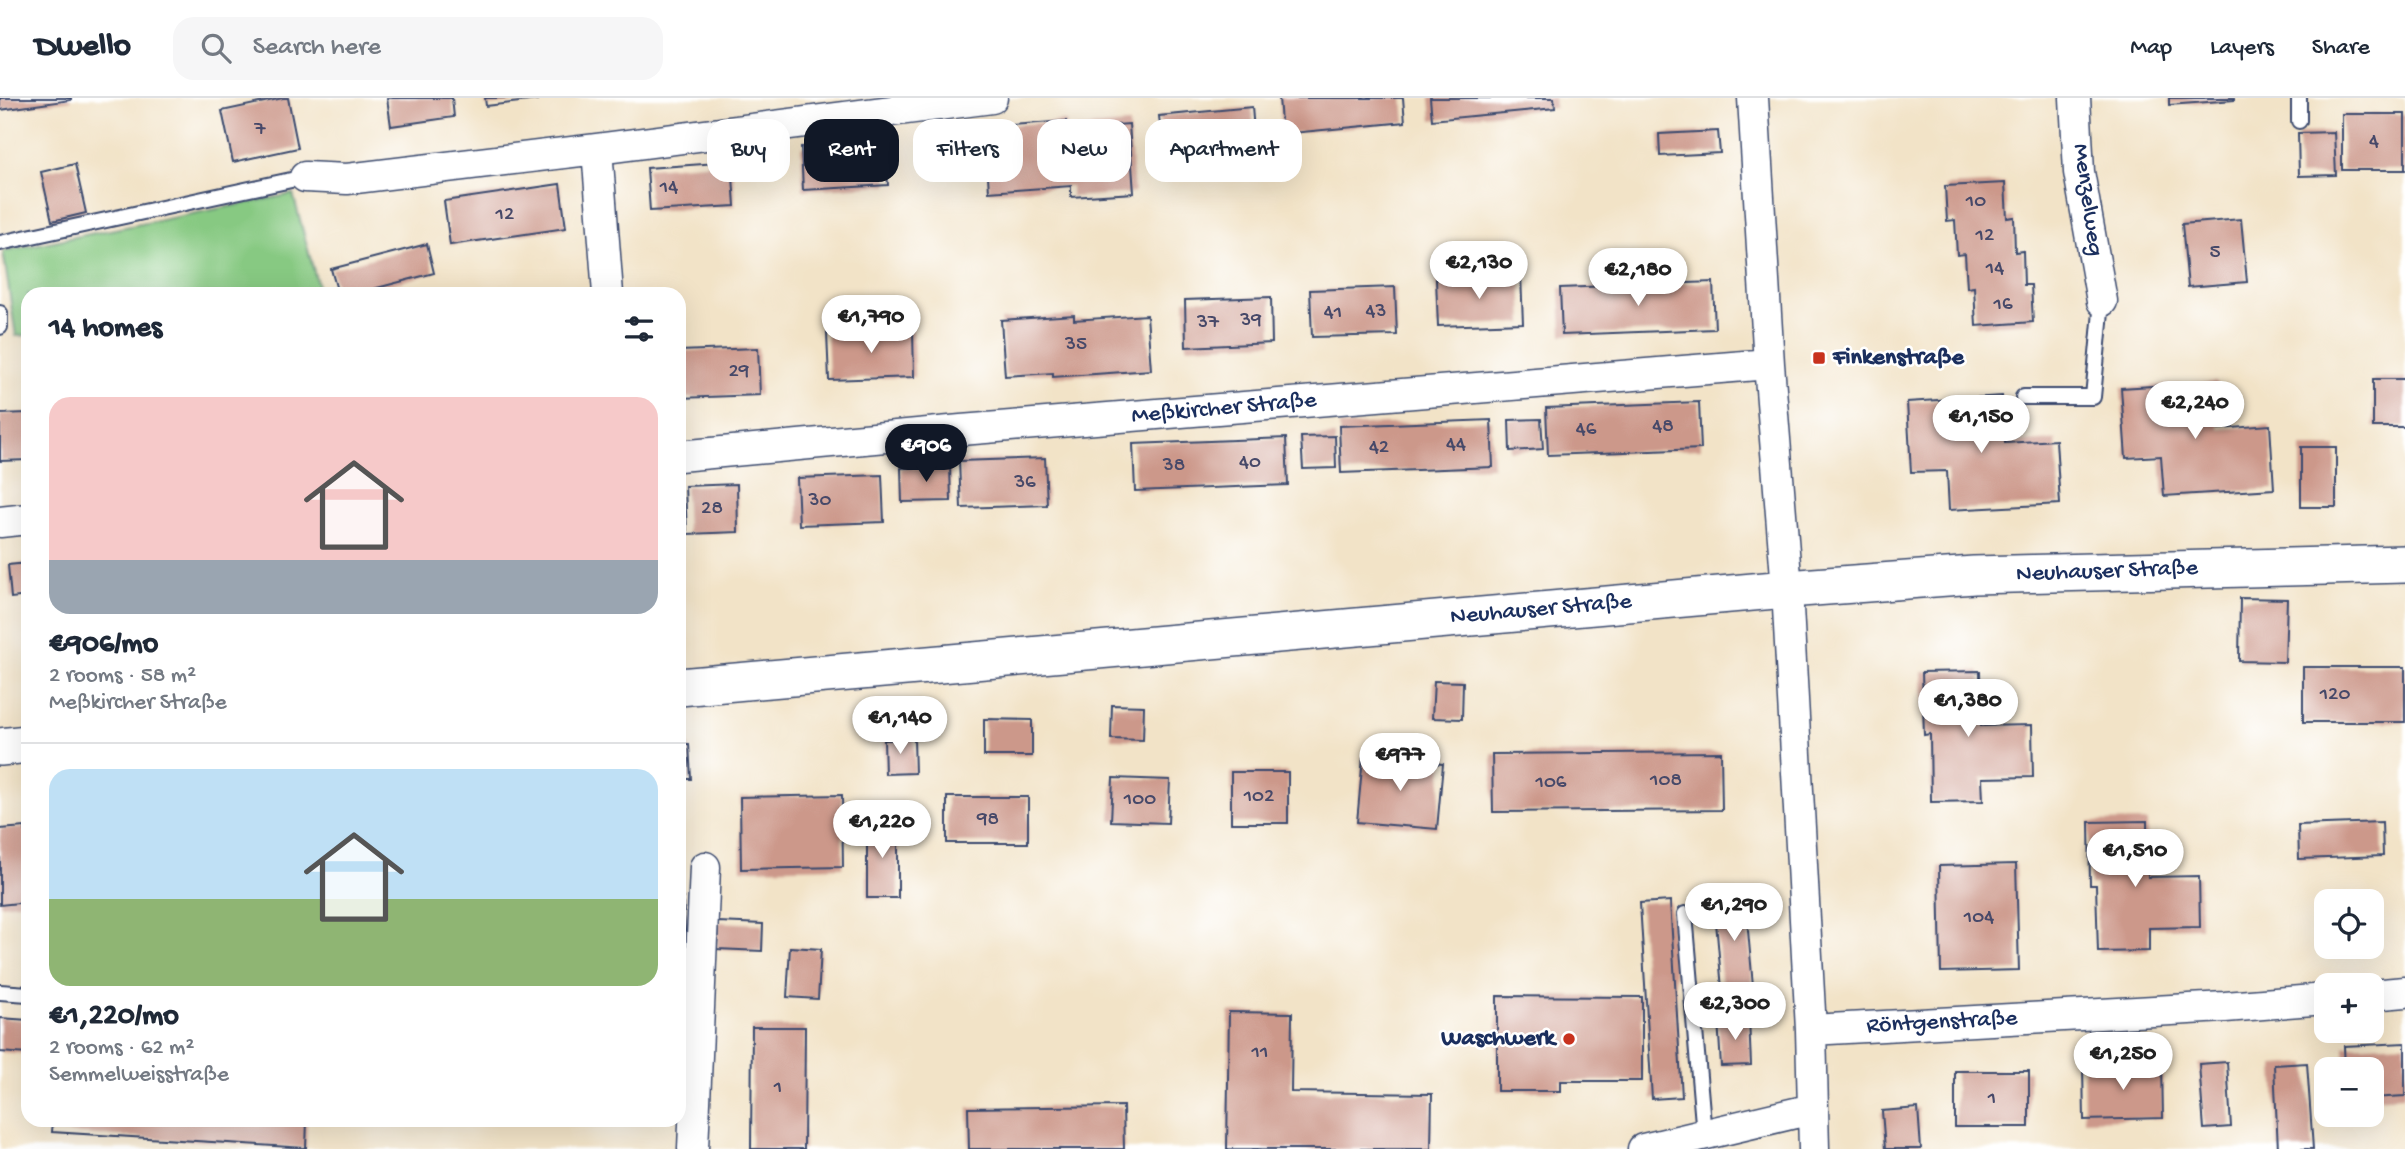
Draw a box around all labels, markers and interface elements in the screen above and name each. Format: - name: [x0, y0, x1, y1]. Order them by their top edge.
- search box: [173, 17, 663, 80]
- text: Dwello: [35, 29, 131, 67]
- icon: search: [197, 29, 235, 67]
- text: Search here: [253, 33, 381, 64]
- text: Map: [2130, 34, 2172, 63]
- text: Layers: [2210, 34, 2274, 63]
- text: Share: [2312, 34, 2370, 63]
- house number: 7: [254, 118, 267, 143]
- chip: Buy: [707, 119, 790, 182]
- chip: Rent: [804, 119, 899, 182]
- chip: Filters: [913, 119, 1023, 182]
- chip: New: [1037, 119, 1131, 182]
- chip: Apartment: [1145, 119, 1302, 182]
- house number: 4: [2369, 130, 2379, 155]
- street label: Menzelweg: [2065, 142, 2109, 258]
- house number: 14: [659, 176, 678, 201]
- house number: 10: [1965, 190, 1986, 215]
- house number: 12: [495, 203, 514, 228]
- house number: 12: [1975, 224, 1994, 249]
- house number: 5: [2209, 241, 2221, 266]
- pin: €2,130: [1422, 242, 1536, 301]
- pin: €2,180: [1581, 248, 1695, 308]
- text: €2,130: [1446, 250, 1512, 277]
- text: €2,180: [1604, 257, 1672, 284]
- house number: 14: [1985, 257, 2004, 282]
- house number: 16: [1992, 293, 2013, 318]
- pin: €1,790: [814, 296, 928, 355]
- house number: 43: [1366, 300, 1386, 325]
- house number: 41: [1324, 301, 1342, 326]
- text: €1,790: [838, 304, 904, 331]
- house number: 39: [1239, 309, 1262, 334]
- icon: filters: [620, 310, 658, 348]
- house number: 37: [1196, 311, 1220, 336]
- text: 14 homes: [49, 312, 162, 347]
- house number: 35: [1064, 333, 1087, 358]
- place label: Finkenstraße: [1832, 344, 1965, 373]
- marker: Finkenstraße: [1811, 350, 1827, 366]
- house number: 29: [729, 360, 750, 385]
- pin: €2,240: [2138, 382, 2252, 441]
- street label: Meßkircher Straße: [1130, 386, 1318, 432]
- text: €2,240: [2161, 390, 2229, 417]
- pin: €1,150: [1924, 396, 2038, 455]
- text: €1,150: [1949, 404, 2013, 431]
- house number: 48: [1652, 415, 1674, 440]
- house number: 46: [1576, 418, 1597, 443]
- pin: €906: [885, 424, 967, 484]
- text: €906: [901, 433, 951, 460]
- house number: 44: [1446, 433, 1466, 458]
- house number: 42: [1369, 436, 1389, 461]
- icon: home: [291, 442, 417, 568]
- house number: 40: [1239, 451, 1261, 476]
- house number: 38: [1162, 454, 1185, 479]
- house number: 36: [1013, 471, 1036, 496]
- house number: 30: [808, 489, 831, 514]
- house number: 28: [701, 497, 723, 522]
- street label: Neuhauser Straße: [2016, 554, 2199, 590]
- street label: Neuhauser Straße: [1449, 588, 1633, 632]
- text: €906/mo: [49, 628, 158, 663]
- text: 2 rooms · 58 m²: [49, 663, 196, 690]
- pin: €1,380: [1911, 680, 2025, 739]
- house number: 120: [2319, 683, 2350, 708]
- text: €1,380: [1934, 688, 2002, 715]
- text: Meßkircher Straße: [49, 690, 227, 717]
- pin: €1,140: [843, 696, 957, 756]
- text: €1,140: [868, 705, 932, 732]
- pin: €977: [1359, 734, 1441, 793]
- text: €977: [1375, 742, 1425, 769]
- house number: 108: [1649, 769, 1682, 794]
- house number: 106: [1534, 771, 1567, 796]
- house number: 102: [1243, 785, 1274, 810]
- house number: 100: [1123, 788, 1156, 813]
- pin: €1,220: [825, 800, 939, 860]
- house number: 98: [976, 808, 999, 833]
- text: €1,220: [849, 809, 915, 836]
- icon: home: [291, 814, 417, 940]
- pin: €1,510: [2078, 830, 2192, 889]
- text: €1,510: [2103, 838, 2167, 865]
- pin: €1,290: [1677, 884, 1791, 943]
- map controls: [2314, 889, 2384, 1127]
- button: locate: [2314, 889, 2384, 959]
- text: €1,290: [1701, 892, 1767, 919]
- house number: 104: [1963, 906, 1994, 931]
- button: +: [2314, 973, 2384, 1043]
- pin: €2,300: [1678, 982, 1792, 1042]
- text: €2,300: [1700, 991, 1770, 1018]
- text: €1,220/mo: [49, 1000, 179, 1035]
- street label: Röntgenstraße: [1866, 1005, 2019, 1041]
- place label: Waschwerk: [1440, 1025, 1558, 1054]
- marker: Waschwerk: [1561, 1031, 1577, 1047]
- pin: €1,250: [2066, 1032, 2180, 1092]
- text: 2 rooms · 62 m²: [49, 1035, 194, 1062]
- house number: 11: [1251, 1041, 1268, 1066]
- text: €1,250: [2090, 1041, 2156, 1068]
- button: −: [2314, 1057, 2384, 1127]
- text: Semmelweisstraße: [49, 1062, 229, 1089]
- house number: 1: [773, 1076, 782, 1101]
- house number: 1: [1987, 1087, 1996, 1112]

